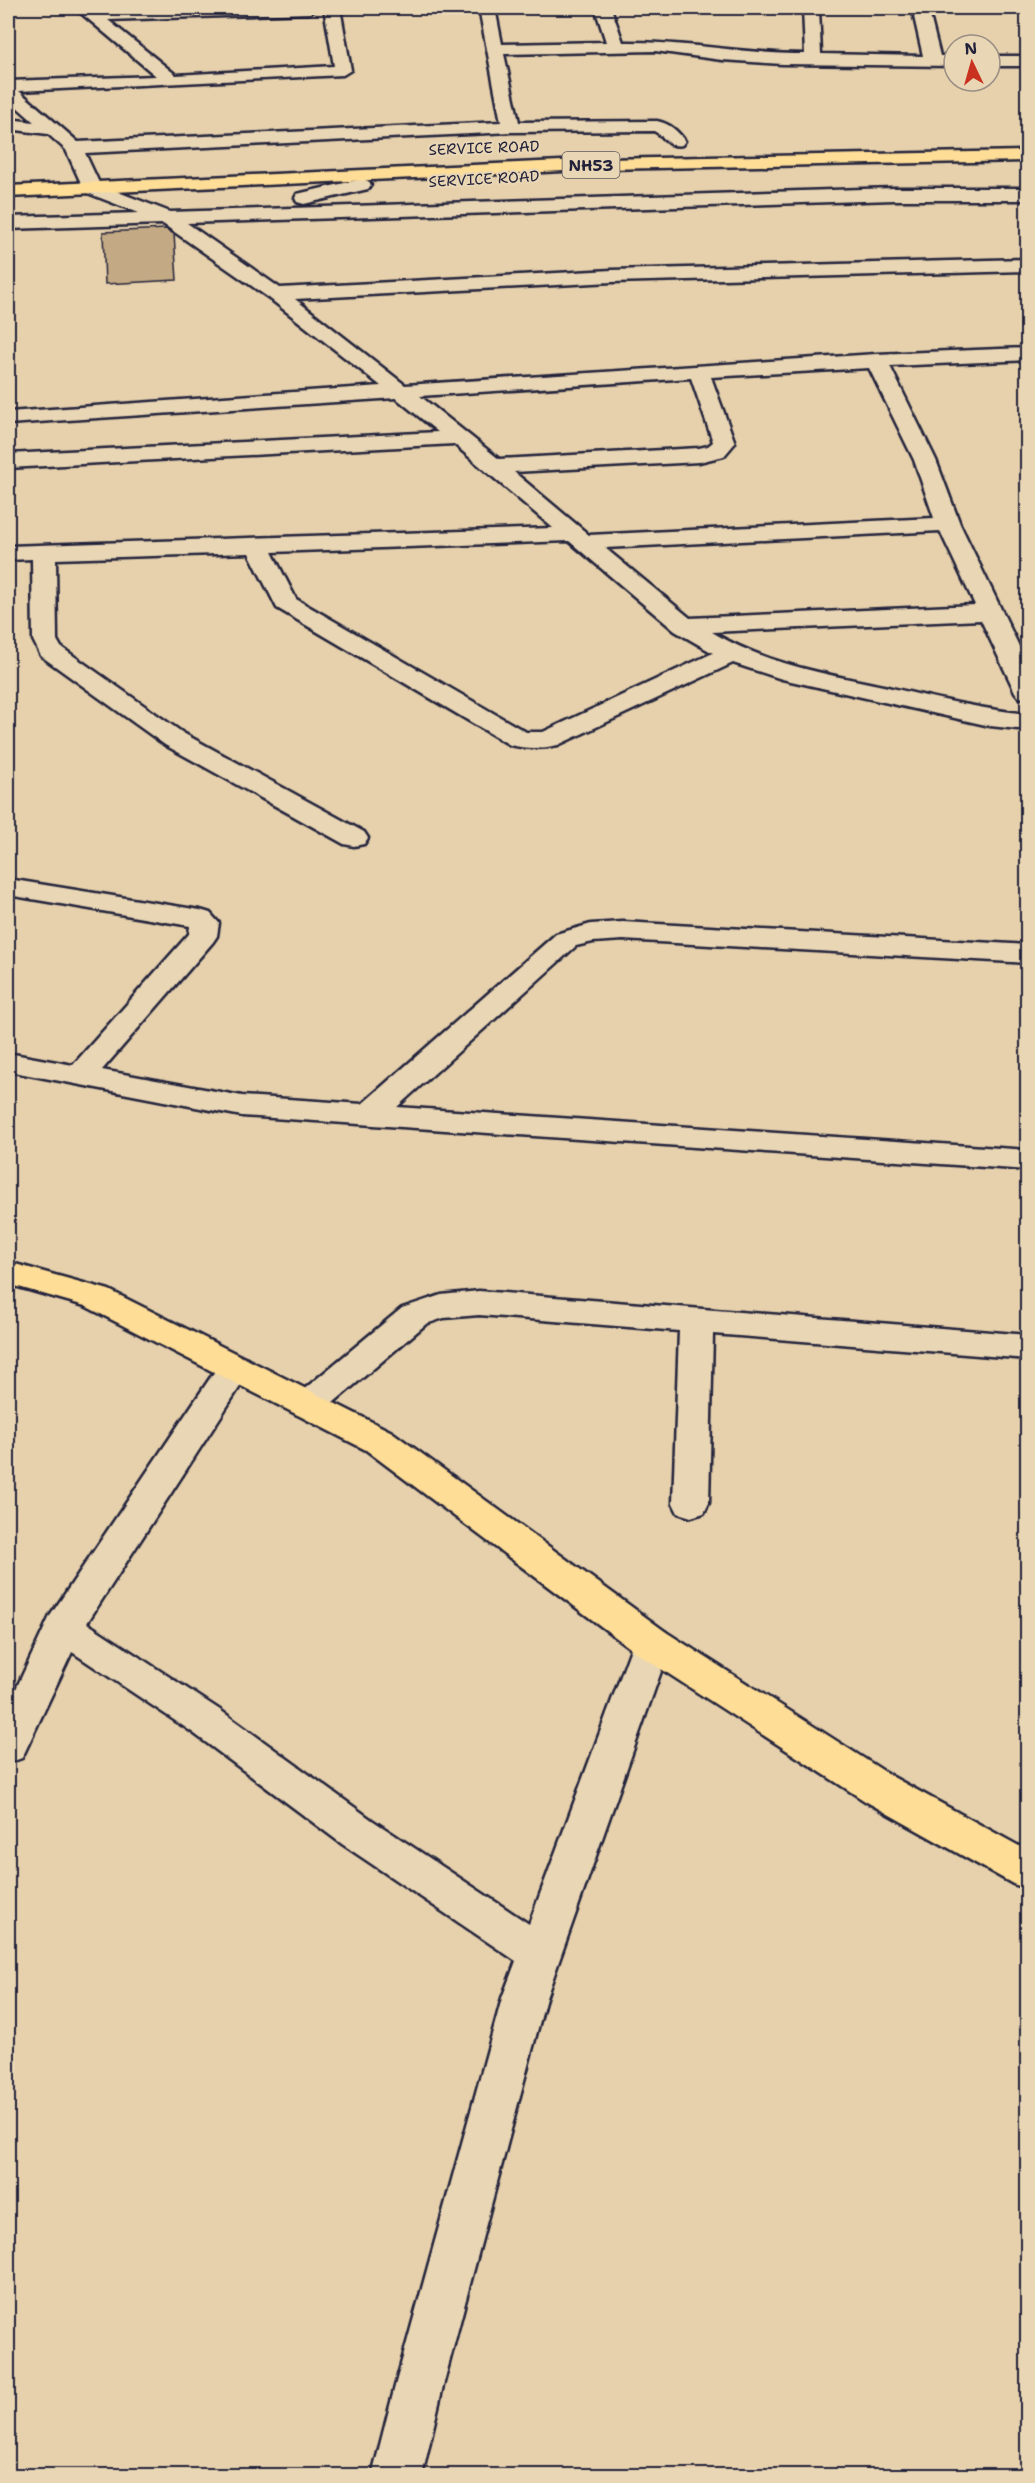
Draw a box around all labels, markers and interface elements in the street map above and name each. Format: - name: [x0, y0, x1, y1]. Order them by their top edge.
- north arrow: [942, 33, 1002, 93]
- text: N: [964, 38, 978, 60]
- street label: SERVICE ROAD: [428, 136, 540, 160]
- road number: NH53: [562, 152, 620, 178]
- street label: SERVICE ROAD: [428, 166, 540, 192]

